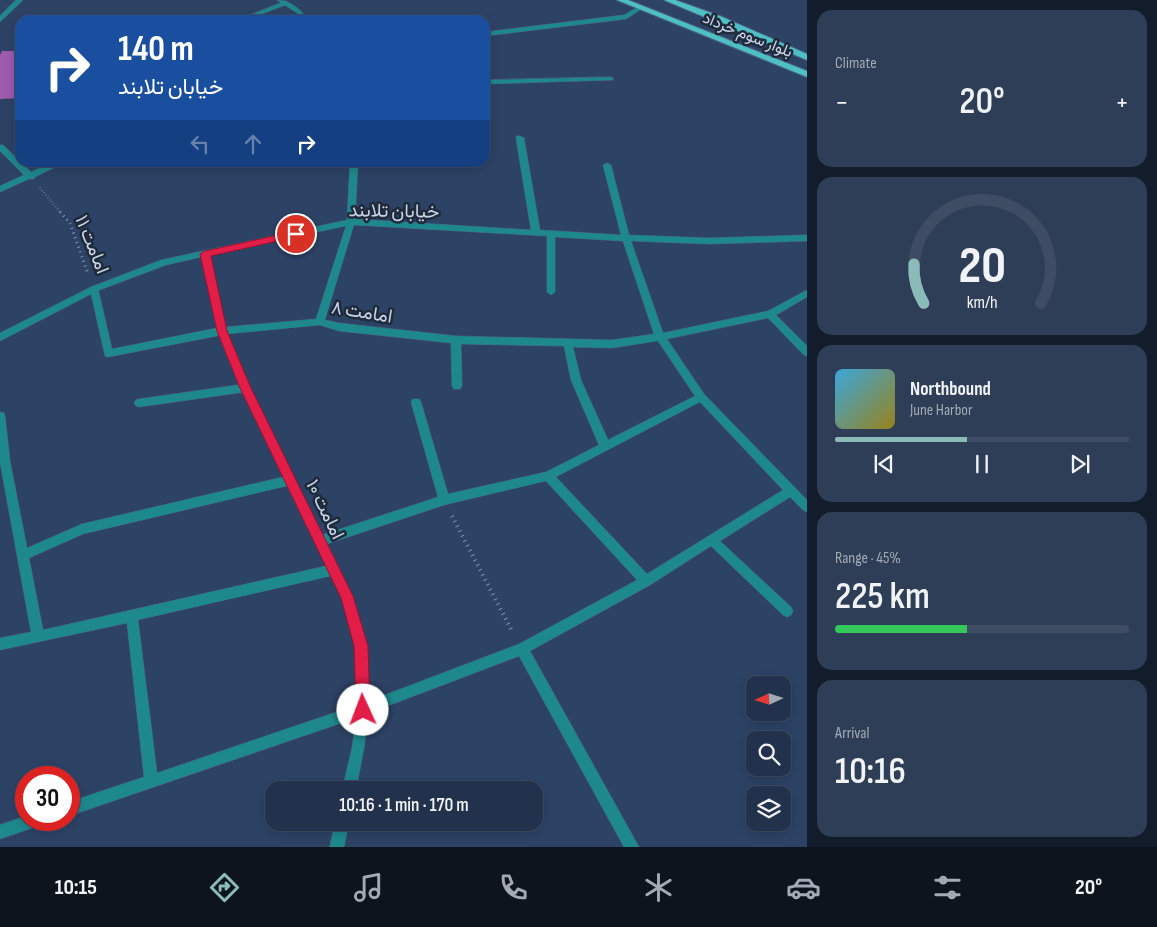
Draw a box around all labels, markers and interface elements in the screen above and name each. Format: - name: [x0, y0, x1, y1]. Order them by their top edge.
- street label: بلوار سوم خرداد: [700, 9, 795, 62]
- text: 140 m: [118, 28, 194, 71]
- icon: right: [35, 35, 100, 100]
- text: Climate: [835, 54, 877, 73]
- text: خیابان تلابند: [118, 74, 223, 101]
- text: 20°: [959, 79, 1005, 124]
- text: −: [835, 86, 849, 119]
- text: +: [1115, 86, 1129, 119]
- icon: left: [186, 130, 214, 158]
- icon: ahead: [239, 130, 267, 158]
- icon: right: [292, 130, 320, 158]
- street label: خیابان تلابند: [348, 199, 440, 224]
- street label: امامت ۱۱: [69, 212, 114, 277]
- pin: [275, 213, 317, 255]
- icon: arrive: [282, 220, 310, 248]
- text: 20: [958, 235, 1006, 298]
- text: km/h: [967, 292, 997, 313]
- street label: امامت ۸: [330, 296, 394, 329]
- text: Northbound: [910, 378, 991, 401]
- text: June Harbor: [910, 401, 973, 420]
- icon: previous: [870, 450, 898, 478]
- icon: pause: [968, 450, 996, 478]
- icon: next: [1066, 450, 1094, 478]
- street label: امامت ۱۰: [300, 476, 349, 543]
- text: Range · 45%: [835, 549, 901, 568]
- text: 225 km: [835, 574, 930, 619]
- north arrow: [746, 676, 791, 721]
- map controls: [746, 676, 791, 831]
- position arrow: [336, 683, 388, 735]
- text: Arrival: [835, 724, 869, 743]
- button: search: [746, 731, 791, 776]
- text: 10:16: [835, 749, 906, 794]
- speed limit sign: 30: [15, 766, 80, 831]
- button: layers: [746, 786, 791, 831]
- text: 10:16 · 1 min · 170 m: [339, 794, 469, 817]
- icon: directions: [207, 870, 242, 905]
- icon: music: [351, 870, 386, 905]
- icon: phone: [496, 870, 531, 905]
- icon: climate: [641, 870, 676, 905]
- icon: car: [786, 870, 821, 905]
- icon: filters: [930, 870, 965, 905]
- text: 10:15: [55, 874, 97, 901]
- text: 20°: [1075, 874, 1102, 901]

